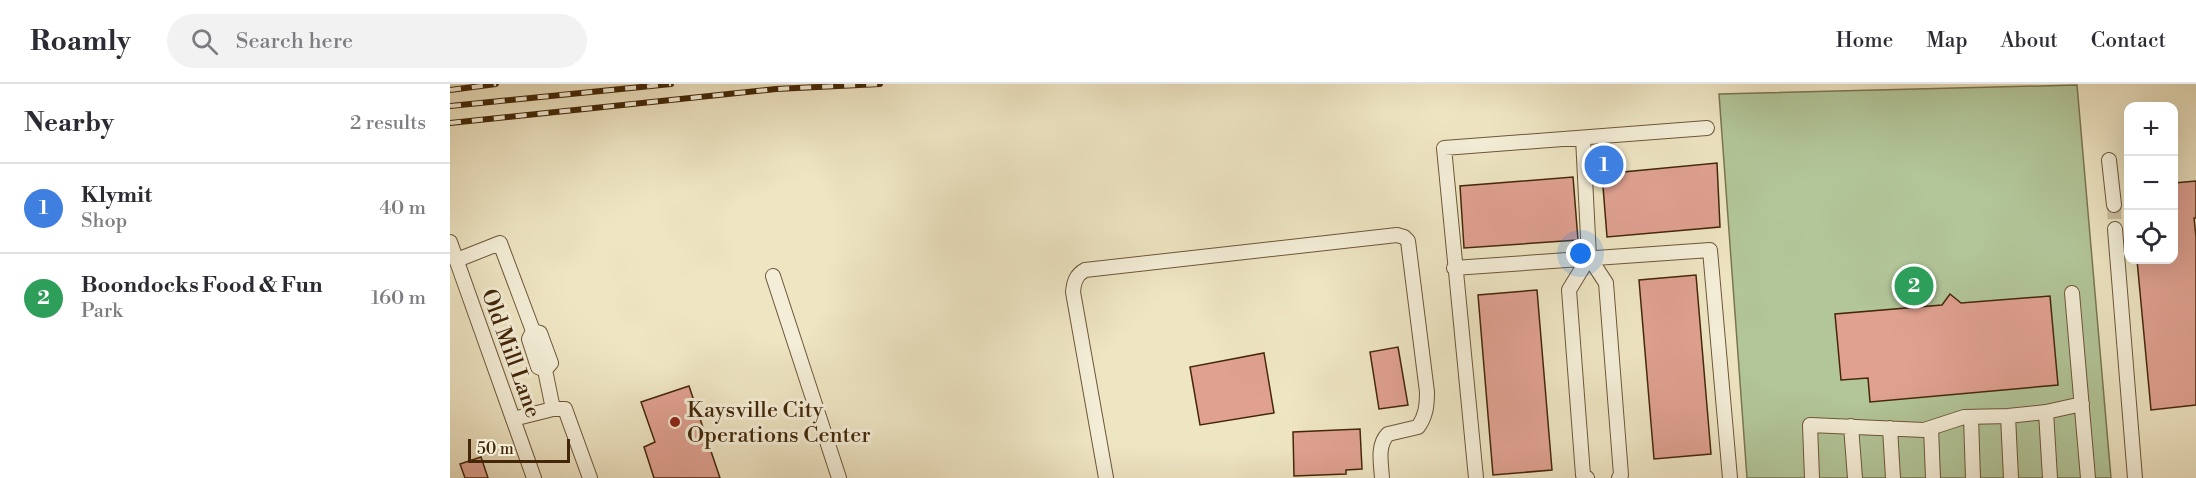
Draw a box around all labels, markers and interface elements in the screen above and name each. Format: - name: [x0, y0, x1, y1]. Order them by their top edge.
- search box: [167, 14, 587, 68]
- text: Roamly: [30, 24, 131, 59]
- icon: search: [188, 25, 221, 58]
- text: Search here: [236, 28, 353, 55]
- text: Home: [1836, 28, 1893, 54]
- text: Map: [1926, 28, 1968, 54]
- text: About: [2001, 28, 2058, 54]
- text: Contact: [2091, 28, 2166, 54]
- map controls: [2124, 102, 2178, 264]
- button: +: [2124, 102, 2178, 156]
- text: Nearby: [24, 107, 114, 139]
- text: 2 results: [350, 111, 426, 136]
- pin: 1: [1584, 142, 1624, 188]
- button: −: [2124, 156, 2178, 210]
- text: Klymit: [81, 182, 152, 209]
- text: 1: [39, 196, 48, 221]
- text: 40 m: [379, 196, 426, 221]
- text: Shop: [81, 209, 127, 234]
- button: locate: [2124, 210, 2178, 264]
- your location: [1566, 239, 1595, 268]
- pin: 2: [1894, 264, 1934, 308]
- text: Boondocks Food & Fun: [81, 272, 323, 299]
- street label: Old Mill Lane: [475, 285, 546, 422]
- text: 2: [37, 286, 50, 311]
- text: 160 m: [371, 286, 426, 311]
- text: Park: [81, 299, 123, 324]
- place label: Kaysville City Operations Center: [687, 397, 871, 449]
- marker: Kaysville City Operations Center: [668, 415, 682, 429]
- scale bar: [468, 436, 570, 464]
- text: 50 m: [477, 439, 514, 459]

